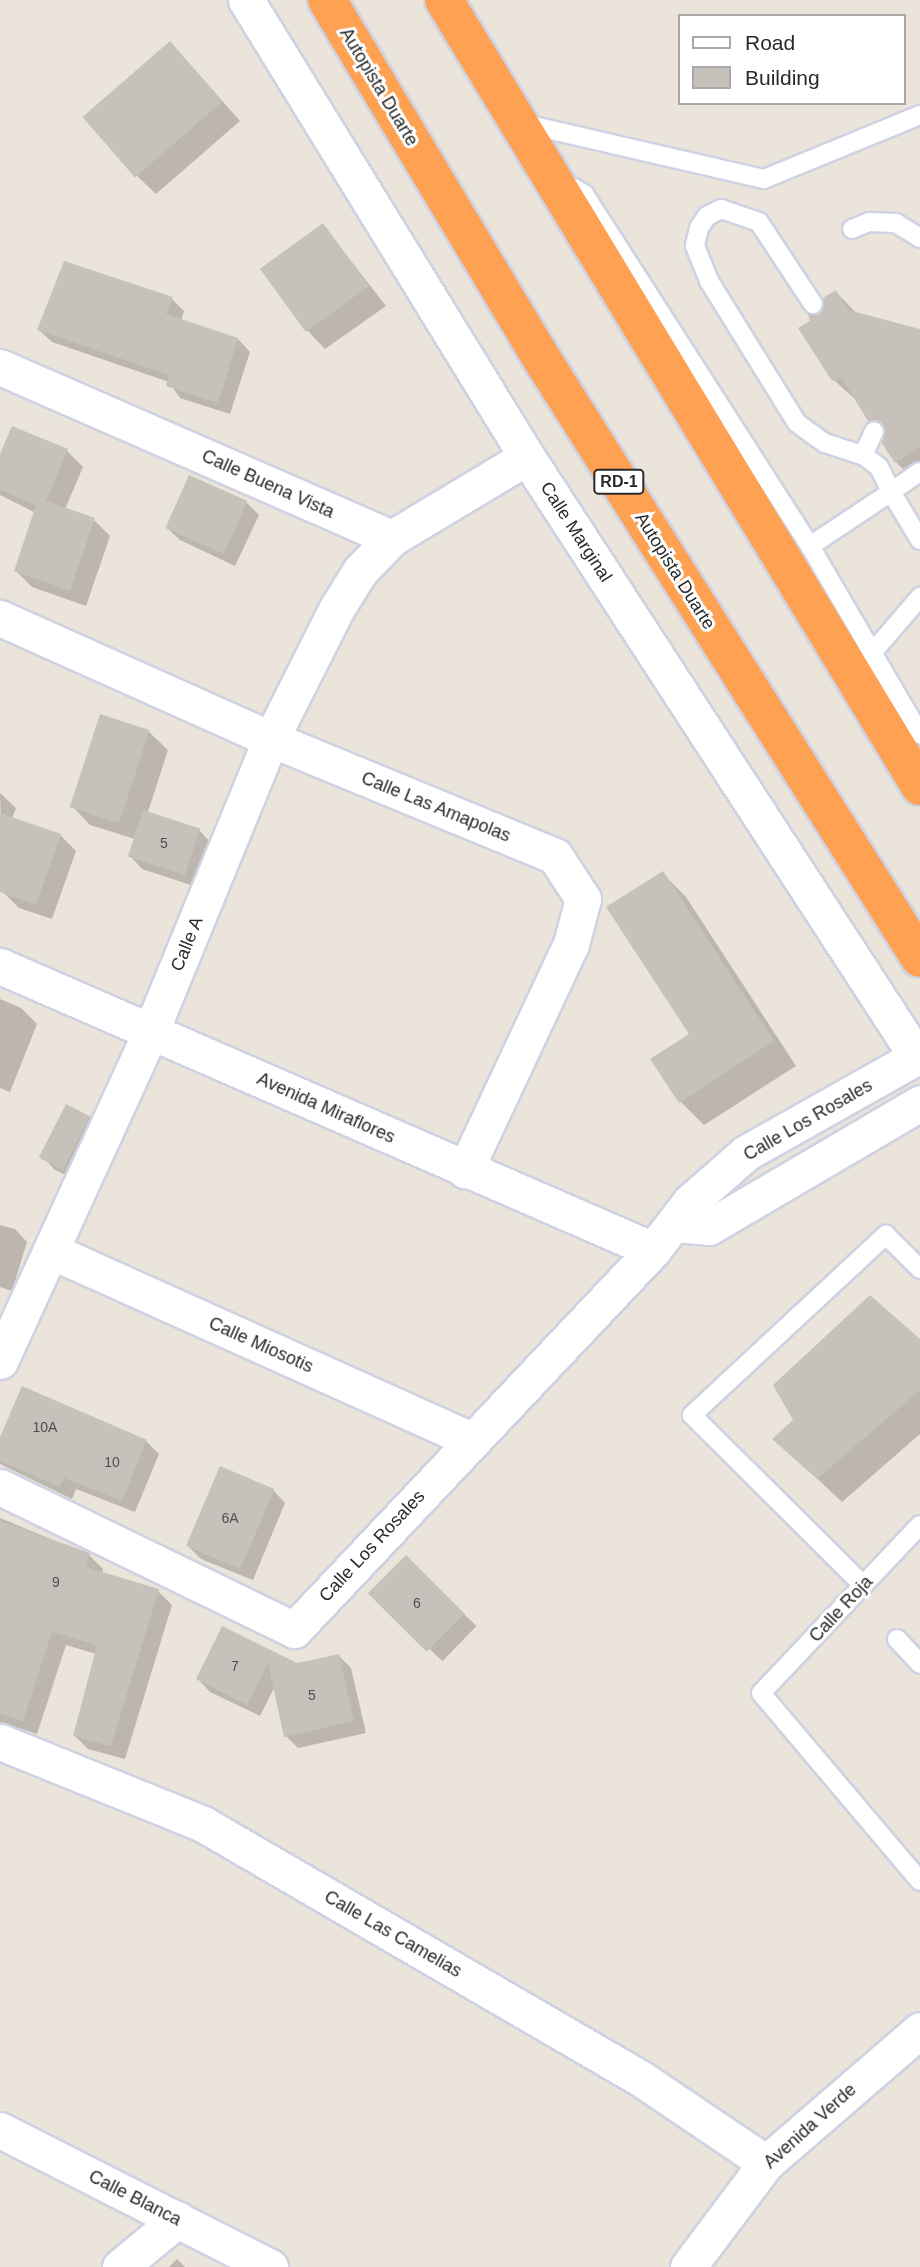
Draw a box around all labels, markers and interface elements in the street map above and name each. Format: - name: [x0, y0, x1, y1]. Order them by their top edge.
- legend: [678, 14, 906, 105]
- street label: Autopista Duarte: [335, 24, 423, 150]
- text: Road: [745, 31, 795, 54]
- text: Building: [745, 66, 820, 89]
- street label: Calle Buena Vista: [198, 445, 338, 523]
- road number: RD-1: [593, 470, 645, 495]
- street label: Calle Marginal: [536, 478, 616, 586]
- street label: Autopista Duarte: [630, 508, 720, 634]
- street label: Calle Las Amapolas: [358, 767, 514, 847]
- house number: 5: [160, 835, 168, 851]
- street label: Calle A: [166, 913, 208, 975]
- street label: Avenida Miraflores: [254, 1068, 398, 1148]
- street label: Calle Los Rosales: [740, 1074, 876, 1166]
- street label: Calle Miosotis: [205, 1312, 317, 1378]
- house number: 10A: [33, 1419, 57, 1435]
- house number: 10: [104, 1454, 120, 1470]
- street label: Calle Los Rosales: [315, 1486, 429, 1606]
- house number: 6A: [221, 1510, 239, 1526]
- street label: Calle Roja: [805, 1571, 877, 1647]
- house number: 9: [52, 1574, 60, 1590]
- house number: 6: [413, 1595, 421, 1611]
- house number: 7: [231, 1658, 239, 1674]
- house number: 5: [308, 1687, 316, 1703]
- street label: Calle Las Camelias: [320, 1886, 466, 1982]
- street label: Avenida Verde: [759, 2079, 861, 2173]
- street label: Calle Blanca: [85, 2165, 185, 2231]

